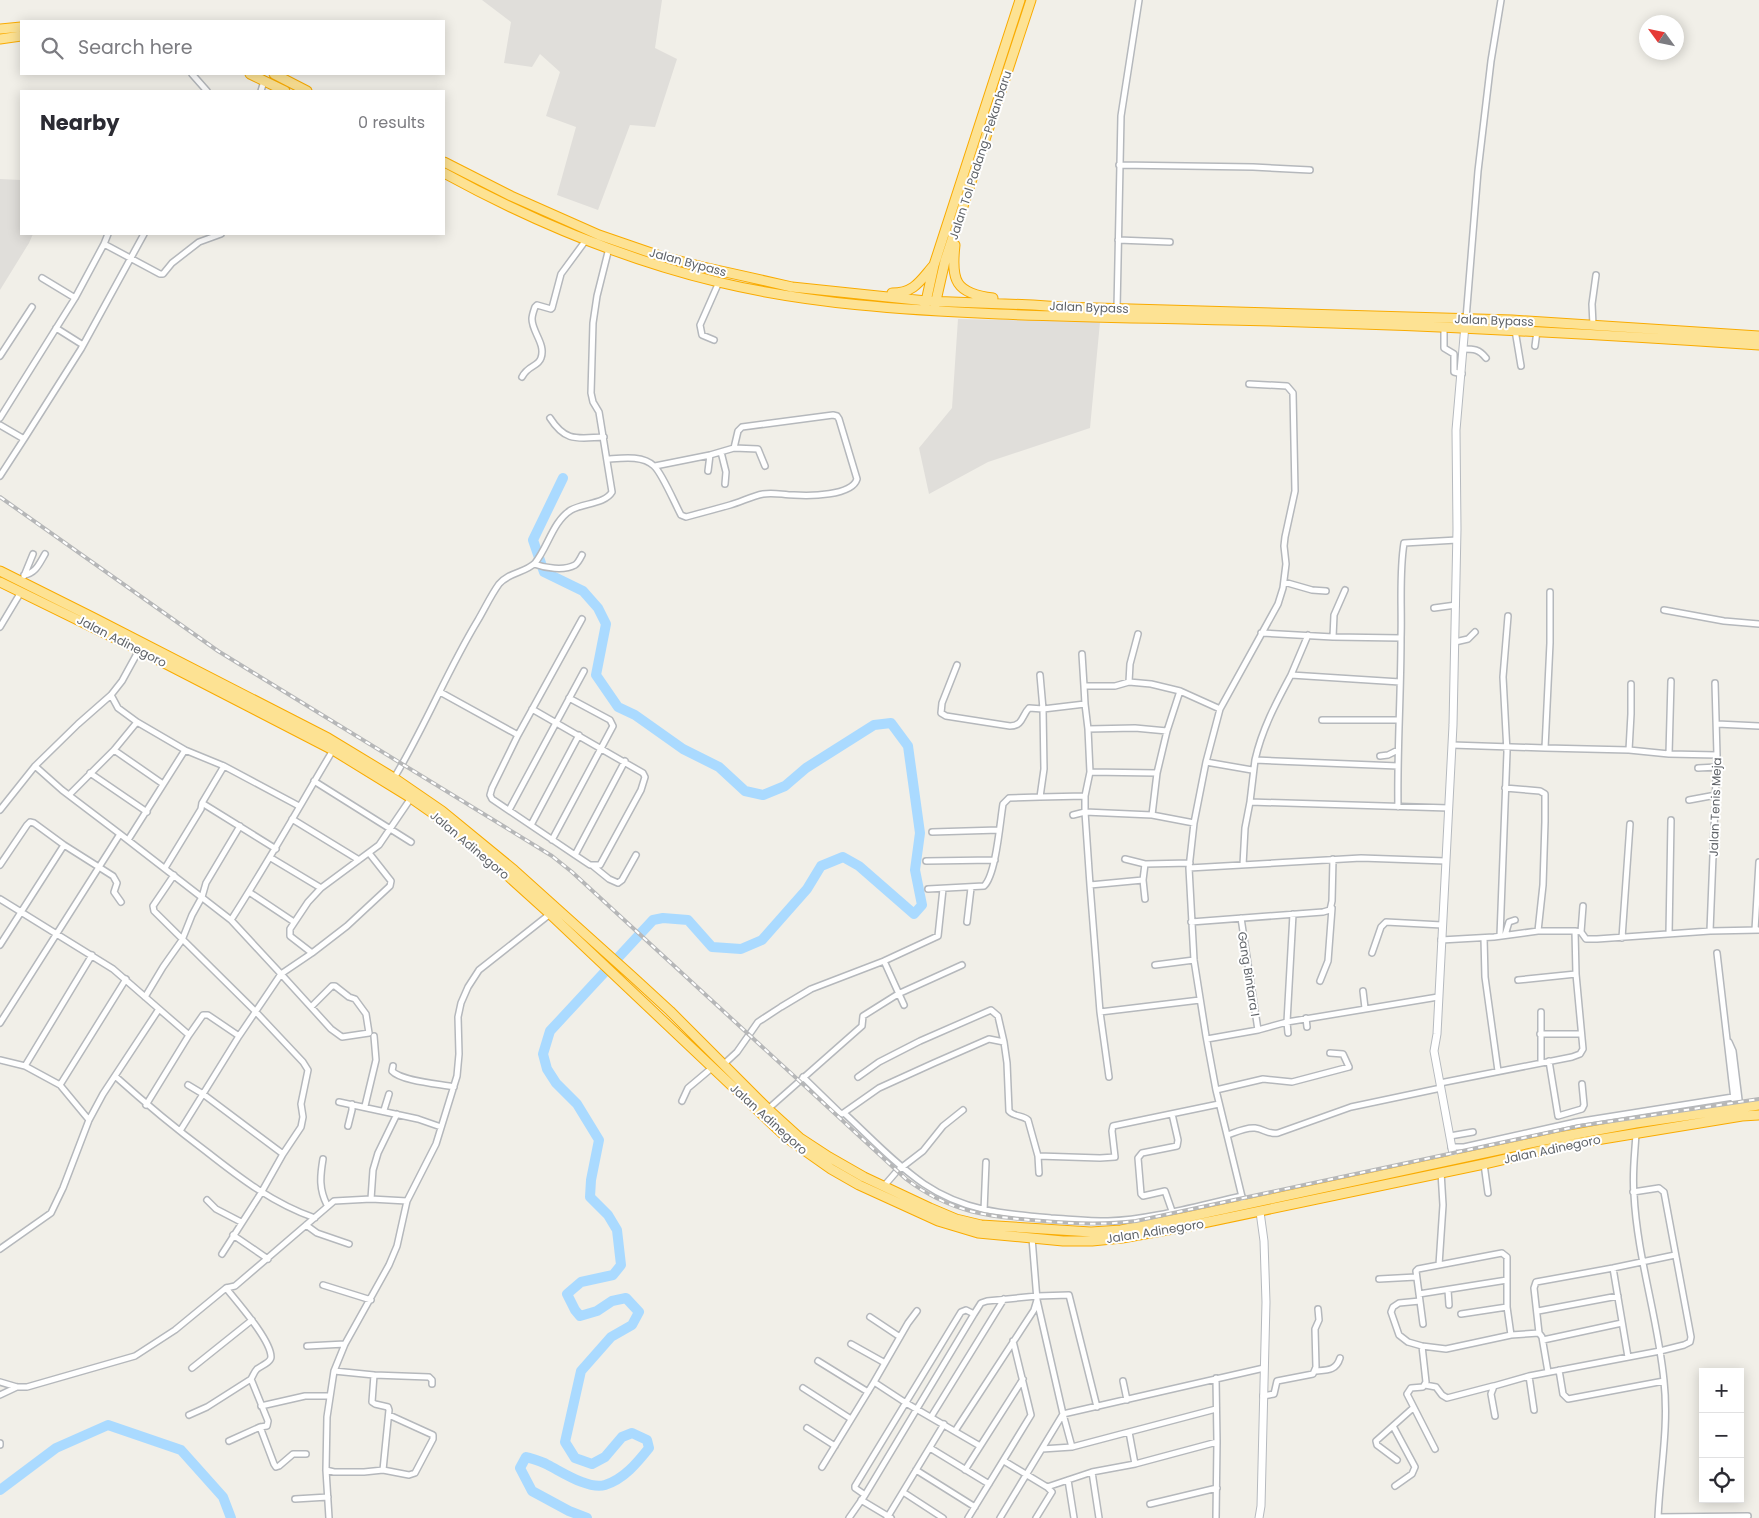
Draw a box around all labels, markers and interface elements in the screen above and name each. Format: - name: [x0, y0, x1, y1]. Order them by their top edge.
- north arrow: [1639, 15, 1684, 60]
- search box: [20, 20, 445, 75]
- icon: search: [38, 34, 66, 62]
- text: Search here: [78, 34, 192, 61]
- street label: Jalan Tol Padang–Pekanbaru: [945, 68, 1015, 242]
- text: Nearby: [40, 108, 120, 137]
- text: 0 results: [358, 111, 425, 134]
- street label: Jalan Bypass: [648, 244, 728, 280]
- street label: Jalan Bypass: [1049, 297, 1129, 317]
- street label: Jalan Bypass: [1454, 310, 1534, 330]
- street label: Jalan Adinegoro: [74, 611, 170, 671]
- street label: Jalan Tenis Meja: [1705, 757, 1725, 857]
- street label: Jalan Adinegoro: [427, 807, 513, 883]
- street label: Gang Bintara I: [1234, 930, 1264, 1018]
- street label: Jalan Adinegoro: [727, 1080, 812, 1159]
- street label: Jalan Adinegoro: [1502, 1130, 1602, 1168]
- street label: Jalan Adinegoro: [1105, 1215, 1205, 1247]
- map controls: [1699, 1368, 1744, 1503]
- button: +: [1699, 1368, 1744, 1413]
- button: −: [1699, 1413, 1744, 1458]
- button: locate: [1699, 1458, 1744, 1503]

